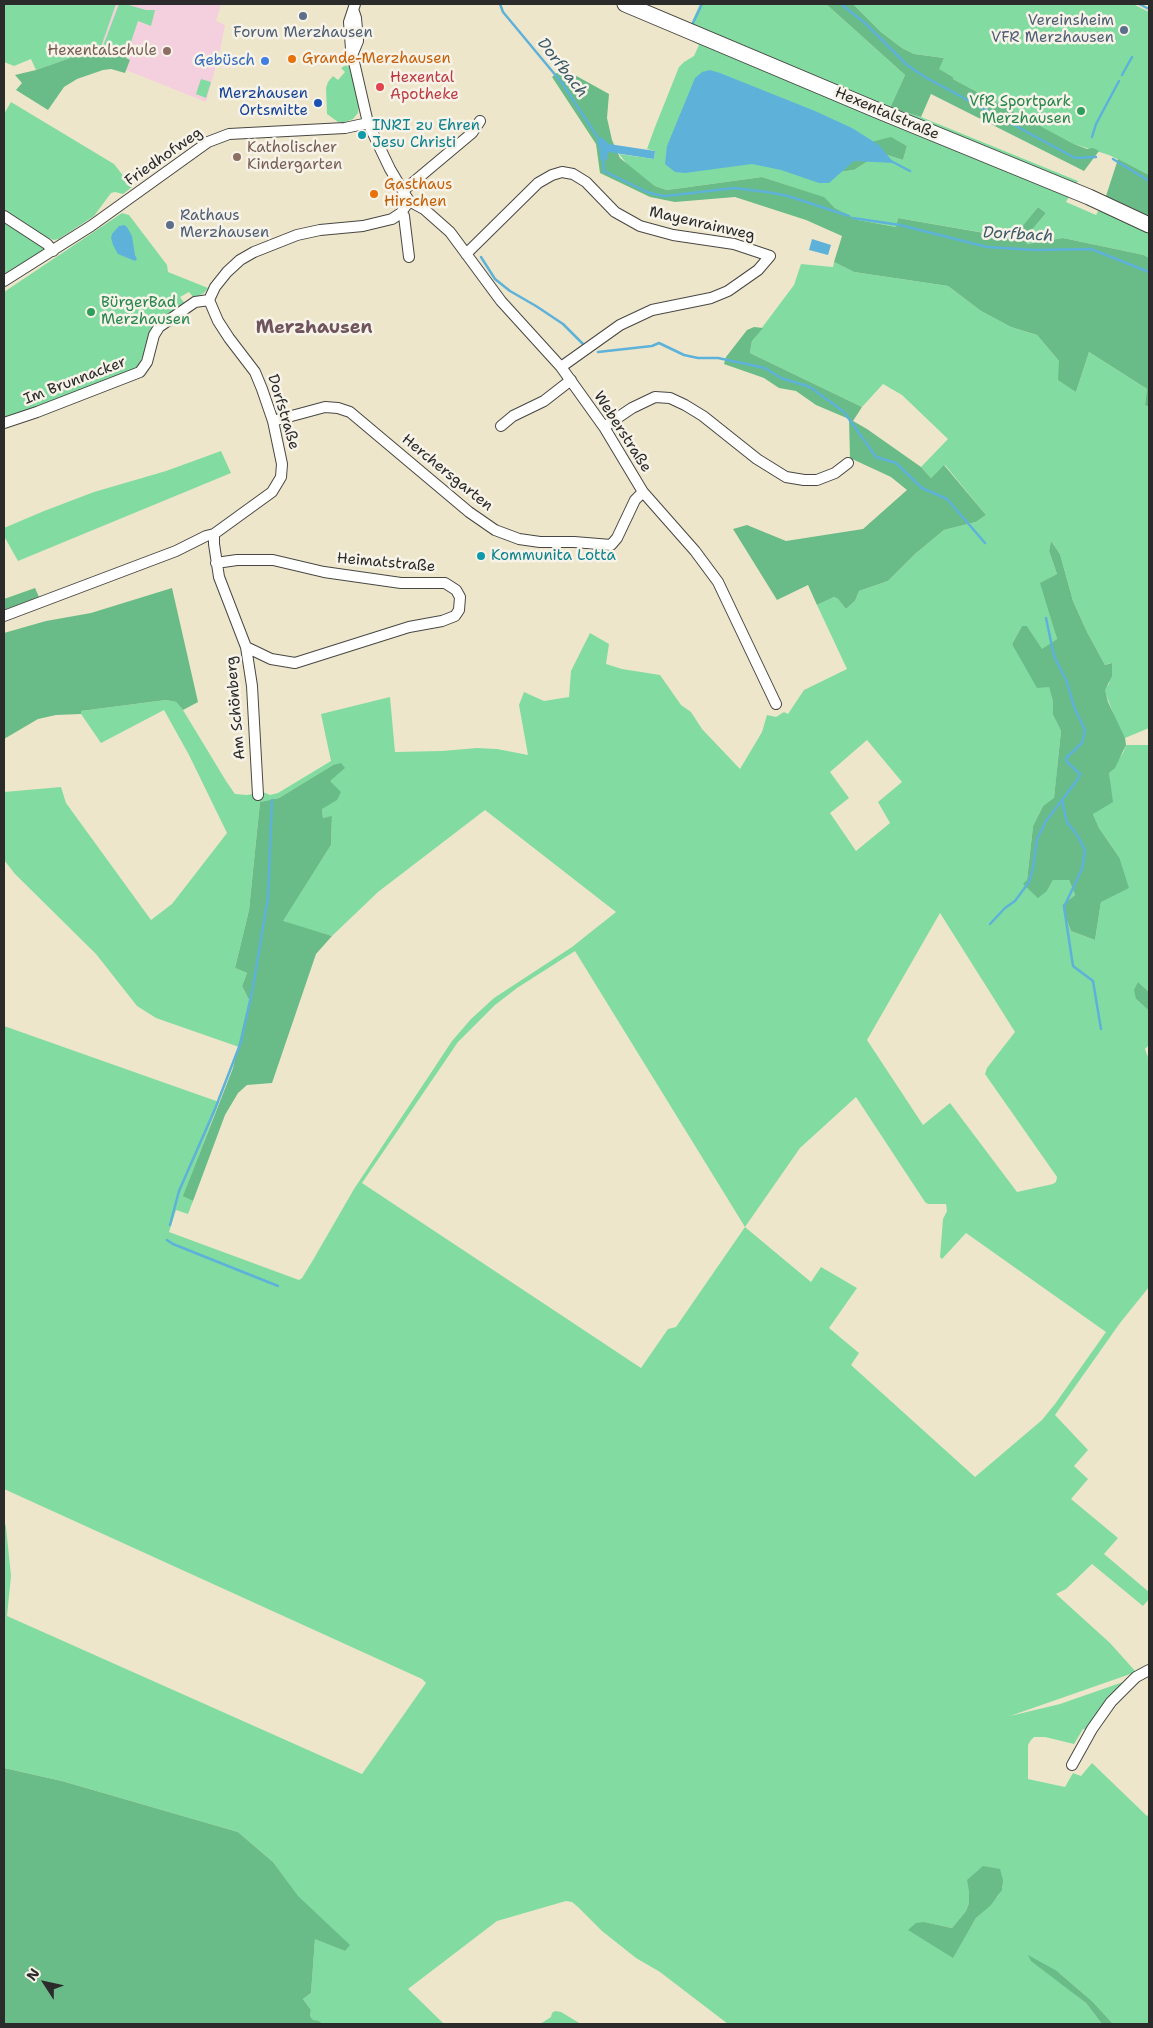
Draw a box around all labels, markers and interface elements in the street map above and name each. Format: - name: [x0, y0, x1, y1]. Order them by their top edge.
- marker: Forum Merzhausen: [297, 10, 309, 22]
- place label: Vereinsheim VFR Merzhausen: [991, 12, 1114, 47]
- place label: Forum Merzhausen: [233, 24, 373, 42]
- marker: Vereinsheim VFR Merzhausen: [1118, 24, 1130, 36]
- water label: Dorfbach: [533, 34, 591, 102]
- place label: Hexentalschule: [47, 42, 157, 60]
- marker: Hexentalschule: [161, 45, 173, 57]
- place label: Grande-Merzhausen: [302, 50, 451, 68]
- place label: Gebüsch: [194, 52, 255, 70]
- marker: Grande-Merzhausen: [286, 53, 298, 65]
- marker: Gebüsch: [259, 55, 271, 67]
- place label: Hexental Apotheke: [390, 69, 459, 104]
- marker: Hexental Apotheke: [374, 81, 386, 93]
- street label: Hexentalstraße: [832, 84, 942, 144]
- place label: Merzhausen Ortsmitte: [219, 85, 308, 120]
- place label: VfR Sportpark Merzhausen: [969, 93, 1071, 128]
- marker: Merzhausen Ortsmitte: [312, 97, 324, 109]
- marker: VfR Sportpark Merzhausen: [1075, 105, 1087, 117]
- place label: INRI zu Ehren Jesu Christi: [372, 117, 480, 152]
- street label: Friedhofweg: [122, 124, 206, 190]
- marker: INRI zu Ehren Jesu Christi: [356, 129, 368, 141]
- place label: Katholischer Kindergarten: [247, 139, 342, 174]
- marker: Katholischer Kindergarten: [231, 151, 243, 163]
- place label: Gasthaus Hirschen: [384, 176, 452, 211]
- marker: Gasthaus Hirschen: [368, 188, 380, 200]
- street label: Mayenrainweg: [647, 203, 757, 245]
- place label: Rathaus Merzhausen: [180, 207, 269, 242]
- marker: Rathaus Merzhausen: [164, 219, 176, 231]
- water label: Dorfbach: [982, 224, 1054, 246]
- place label: BürgerBad Merzhausen: [101, 294, 190, 329]
- marker: BürgerBad Merzhausen: [85, 306, 97, 318]
- district label: Merzhausen: [256, 317, 372, 339]
- street label: Im Brunnacker: [21, 353, 129, 409]
- street label: Dorfstraße: [263, 372, 303, 452]
- street label: Weberstraße: [589, 388, 655, 476]
- street label: Herchersgarten: [398, 431, 496, 515]
- place label: Kommunita Lotta: [491, 547, 616, 565]
- street label: Heimatstraße: [336, 550, 436, 576]
- marker: Kommunita Lotta: [475, 550, 487, 562]
- street label: Am Schönberg: [222, 655, 250, 761]
- north arrow: [20, 1958, 70, 2008]
- text: N: [22, 1965, 43, 1984]

